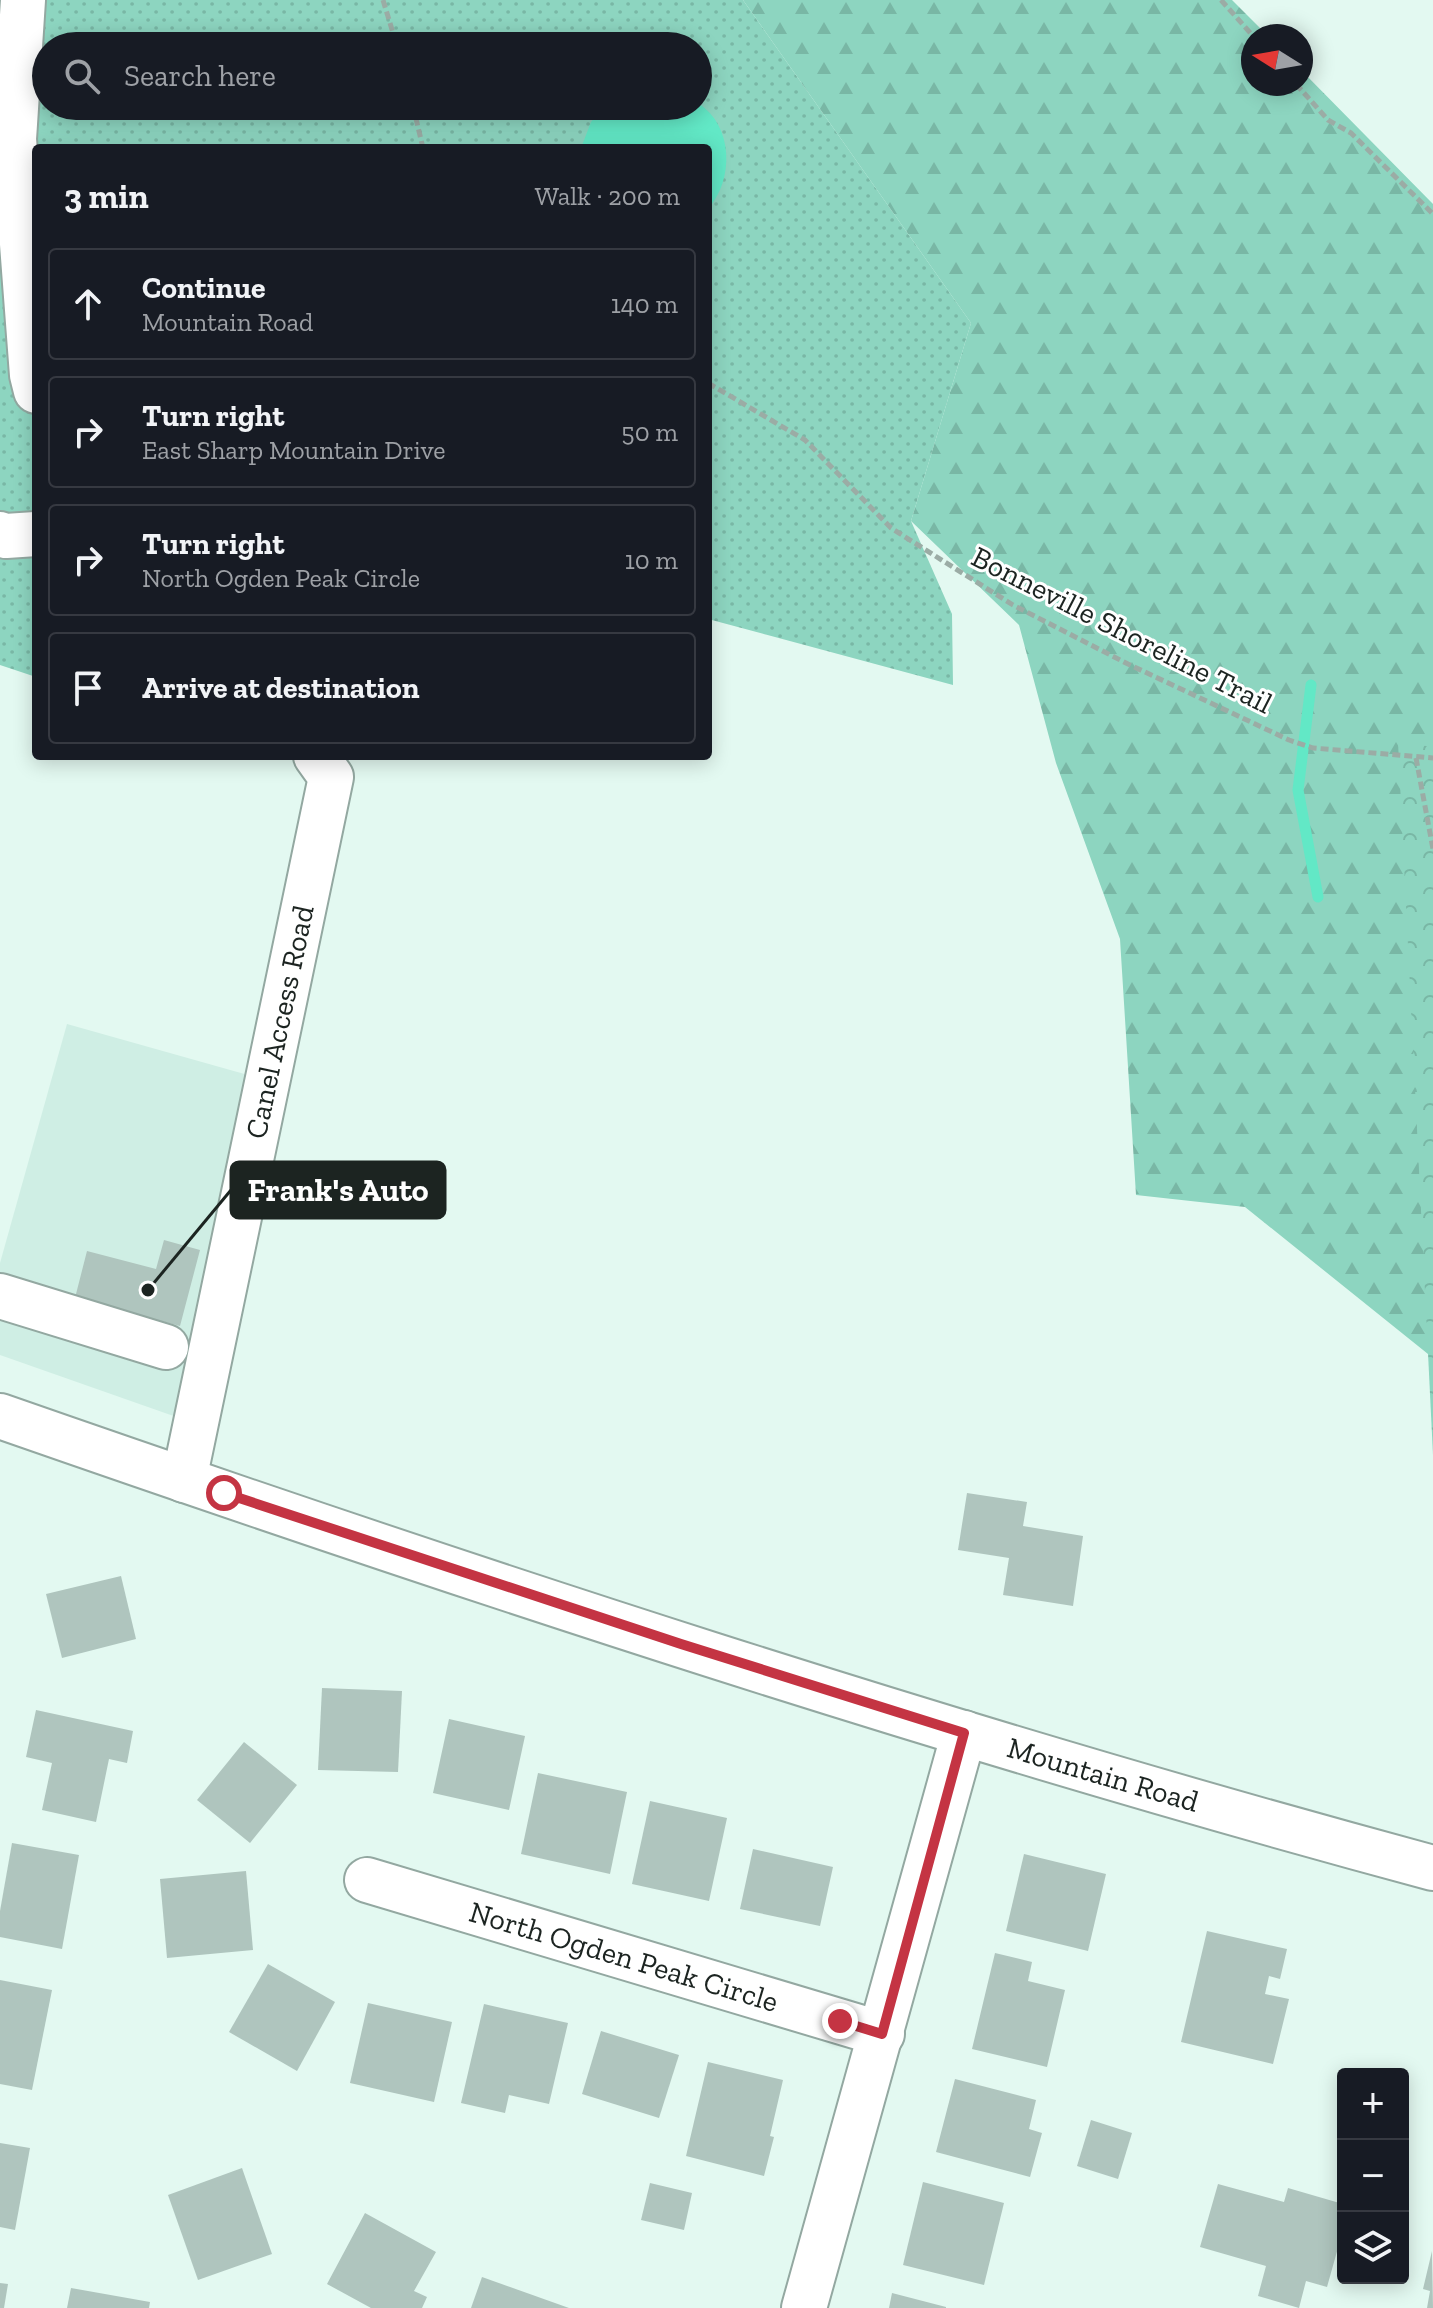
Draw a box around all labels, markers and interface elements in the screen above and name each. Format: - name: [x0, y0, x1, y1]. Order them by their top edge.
- north arrow: [1241, 24, 1313, 96]
- search box: [32, 32, 712, 120]
- icon: search: [60, 54, 104, 98]
- text: Search here: [124, 58, 276, 94]
- text: 3 min: [64, 176, 149, 217]
- text: Walk · 200 m: [535, 180, 680, 212]
- text: Continue: [142, 270, 266, 306]
- icon: ahead: [66, 282, 110, 326]
- text: 140 m: [611, 288, 678, 320]
- text: Mountain Road: [142, 306, 313, 338]
- text: Turn right: [142, 398, 284, 434]
- icon: right: [66, 410, 110, 454]
- text: 50 m: [621, 416, 678, 448]
- text: East Sharp Mountain Drive: [142, 434, 446, 466]
- text: Turn right: [142, 526, 284, 562]
- icon: right: [66, 538, 110, 582]
- street label: Bonneville Shoreline Trail: [966, 539, 1278, 722]
- text: 10 m: [625, 544, 678, 576]
- text: North Ogden Peak Circle: [142, 562, 420, 594]
- icon: arrive: [66, 666, 110, 710]
- text: Arrive at destination: [142, 670, 419, 706]
- street label: Canel Access Road: [238, 901, 322, 1142]
- callout: Frank's Auto: [231, 1162, 445, 1218]
- text: Frank's Auto: [247, 1171, 429, 1209]
- route start: [206, 1475, 242, 1511]
- street label: Mountain Road: [1003, 1729, 1203, 1820]
- street label: North Ogden Peak Circle: [465, 1894, 783, 2020]
- route end: [822, 2003, 858, 2039]
- map controls: [1337, 2068, 1409, 2284]
- button: +: [1337, 2068, 1409, 2140]
- button: −: [1337, 2140, 1409, 2212]
- button: layers: [1337, 2212, 1409, 2284]

